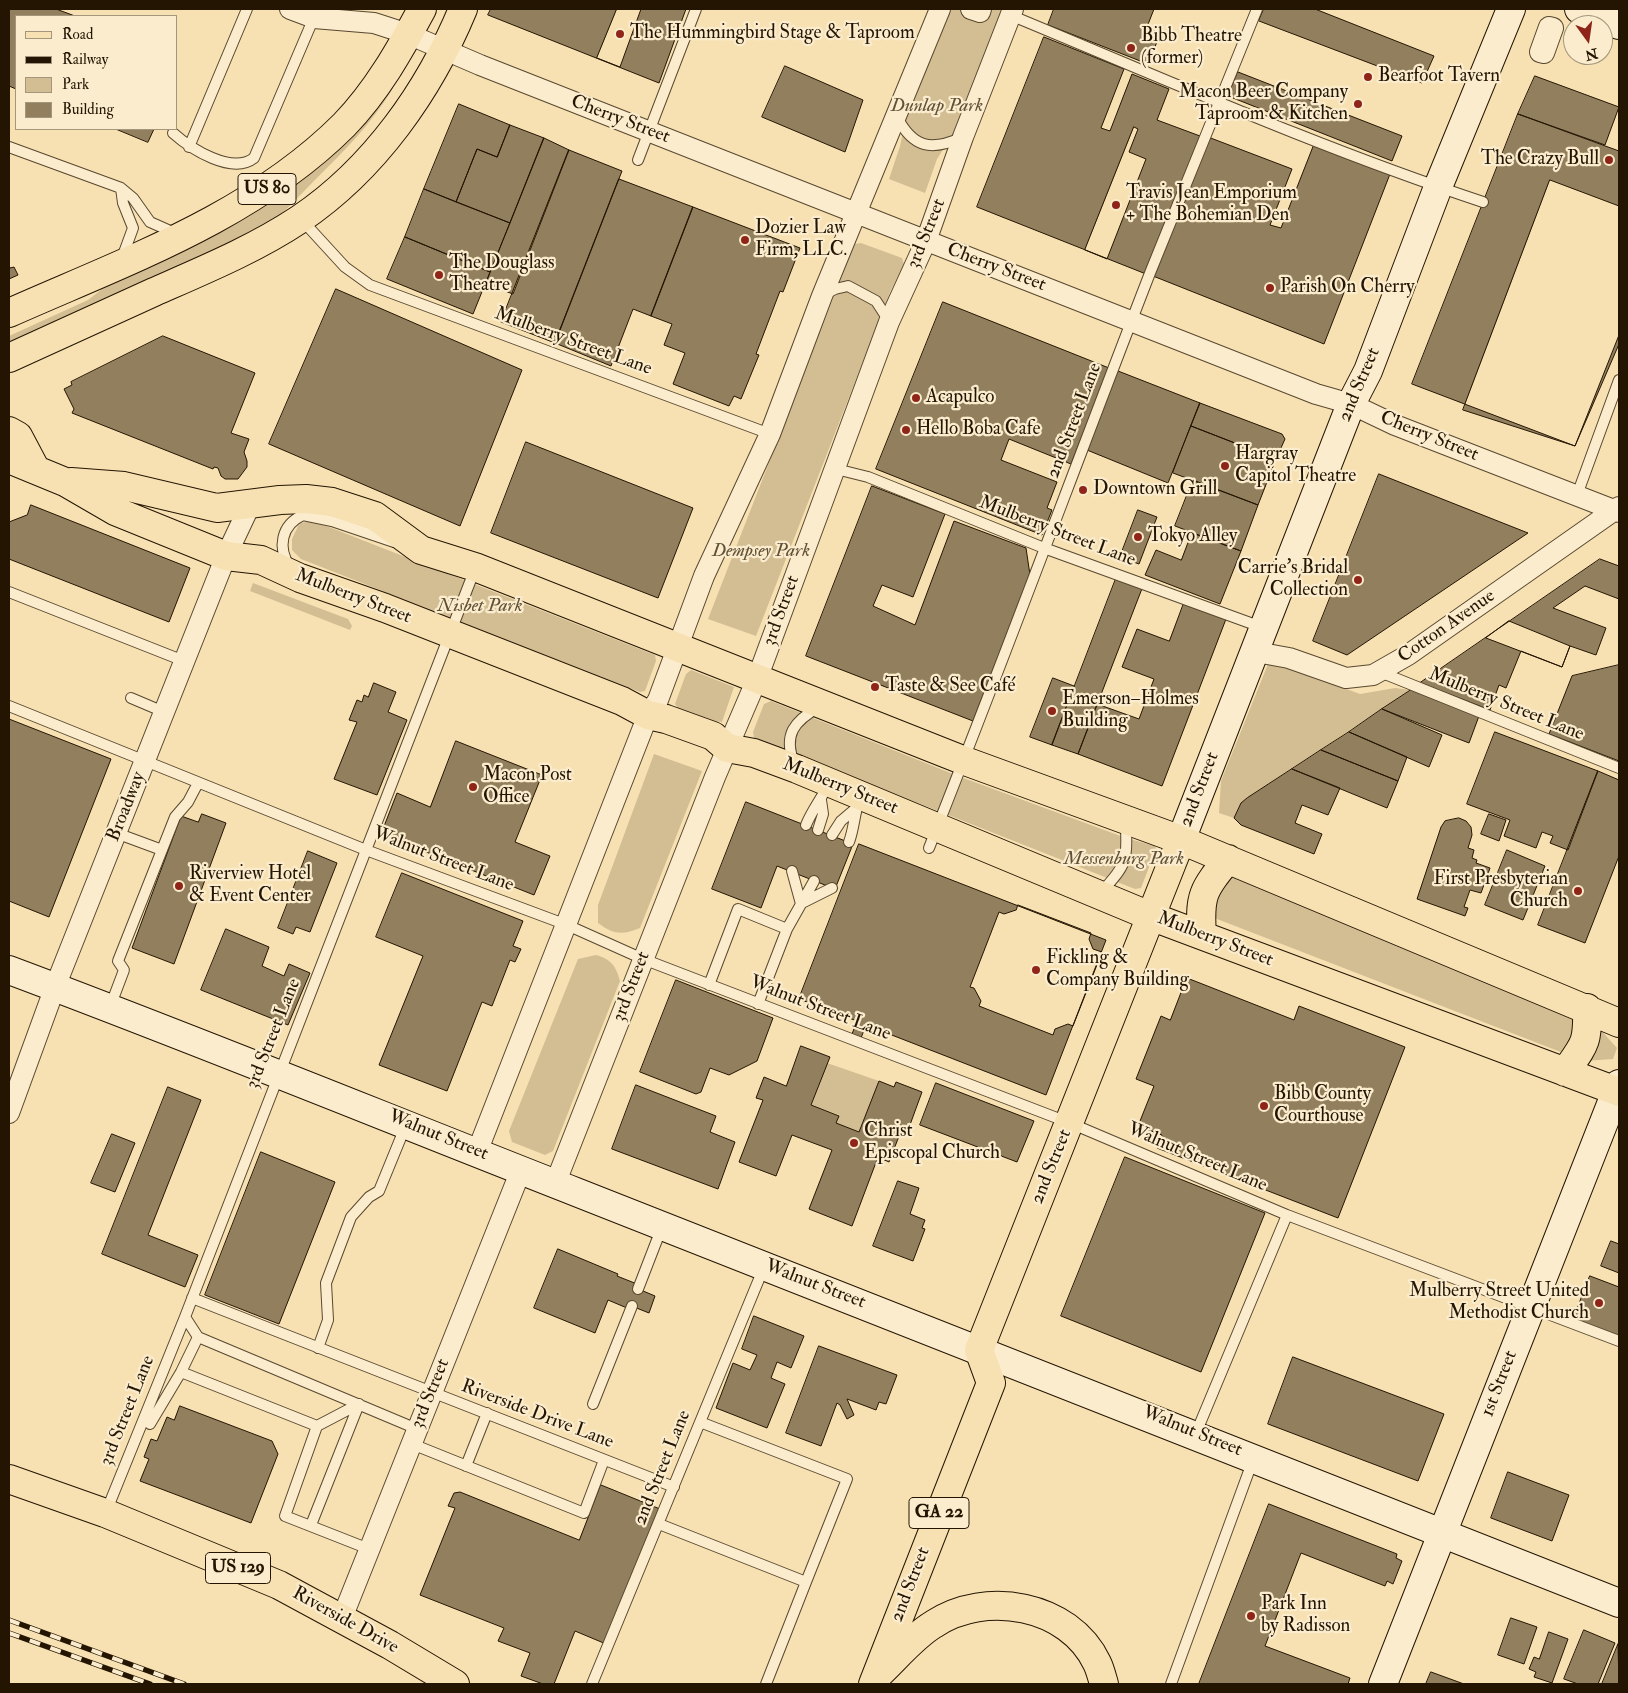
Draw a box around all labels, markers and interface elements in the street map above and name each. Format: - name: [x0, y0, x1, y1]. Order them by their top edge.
- legend: [15, 15, 178, 130]
- north arrow: [1563, 15, 1613, 65]
- place label: The Hummingbird Stage & Taproom: [630, 23, 915, 45]
- text: Road: [62, 25, 93, 44]
- place label: Bibb Theatre (former): [1141, 26, 1242, 70]
- marker: The Hummingbird Stage & Taproom: [614, 28, 626, 40]
- marker: Bibb Theatre (former): [1125, 42, 1137, 54]
- text: N: [1583, 44, 1600, 64]
- text: Railway: [62, 50, 108, 69]
- place label: Bearfoot Tavern: [1378, 66, 1500, 88]
- marker: Bearfoot Tavern: [1362, 71, 1374, 83]
- text: Park: [62, 75, 89, 94]
- place label: Macon Beer Company Taproom & Kitchen: [1179, 82, 1348, 126]
- street label: Cherry Street: [567, 91, 673, 149]
- park label: Dunlap Park: [891, 96, 983, 118]
- marker: Macon Beer Company Taproom & Kitchen: [1352, 98, 1364, 110]
- text: Building: [62, 100, 114, 119]
- place label: The Crazy Bull: [1481, 149, 1599, 171]
- marker: The Crazy Bull: [1603, 154, 1615, 166]
- road number: US 80: [238, 173, 296, 204]
- place label: Travis Jean Emporium + The Bohemian Den: [1126, 183, 1297, 227]
- street label: 3rd Street: [903, 196, 951, 272]
- marker: Travis Jean Emporium + The Bohemian Den: [1110, 199, 1122, 211]
- place label: Dozier Law Firm, LLC.: [755, 218, 847, 262]
- marker: Dozier Law Firm, LLC.: [739, 234, 751, 246]
- street label: Cherry Street: [943, 239, 1049, 297]
- place label: The Douglass Theatre: [449, 253, 555, 297]
- marker: The Douglass Theatre: [433, 269, 445, 281]
- place label: Parish On Cherry: [1280, 277, 1415, 299]
- marker: Parish On Cherry: [1264, 282, 1276, 294]
- street label: Mulberry Street Lane: [491, 303, 655, 381]
- street label: 2nd Street: [1334, 344, 1386, 426]
- street label: 2nd Street Lane: [1043, 360, 1107, 482]
- place label: Acapulco: [926, 387, 994, 409]
- marker: Acapulco: [910, 392, 922, 404]
- street label: Cherry Street: [1376, 407, 1482, 467]
- place label: Hello Boba Cafe: [916, 419, 1040, 441]
- marker: Hello Boba Cafe: [900, 424, 912, 436]
- place label: Hargray Capitol Theatre: [1235, 444, 1356, 488]
- marker: Hargray Capitol Theatre: [1219, 460, 1231, 472]
- place label: Downtown Grill: [1093, 479, 1217, 501]
- marker: Downtown Grill: [1077, 484, 1089, 496]
- street label: Mulberry Street Lane: [976, 492, 1138, 572]
- place label: Tokyo Alley: [1148, 526, 1237, 548]
- marker: Tokyo Alley: [1132, 531, 1144, 543]
- park label: Dempsey Park: [712, 541, 810, 563]
- place label: Carrie's Bridal Collection: [1238, 558, 1348, 602]
- street label: Mulberry Street: [292, 564, 414, 630]
- street label: 3rd Street: [759, 573, 805, 649]
- marker: Carrie's Bridal Collection: [1352, 574, 1364, 586]
- street label: Cotton Avenue: [1394, 585, 1500, 669]
- park label: Nisbet Park: [437, 596, 523, 618]
- street label: Mulberry Street Lane: [1425, 663, 1587, 747]
- place label: Taste & See Café: [885, 676, 1015, 698]
- marker: Taste & See Café: [869, 681, 881, 693]
- place label: Emerson–Holmes Building: [1062, 689, 1199, 733]
- marker: Emerson–Holmes Building: [1046, 705, 1058, 717]
- street label: 2nd Street: [1175, 749, 1225, 831]
- street label: Mulberry Street: [779, 754, 901, 820]
- place label: Macon Post Office: [483, 765, 572, 809]
- street label: Broadway: [103, 769, 151, 845]
- marker: Macon Post Office: [467, 781, 479, 793]
- street label: Walnut Street Lane: [369, 823, 517, 897]
- park label: Messenburg Park: [1064, 849, 1184, 871]
- place label: Riverview Hotel & Event Center: [189, 864, 311, 908]
- place label: First Presbyterian Church: [1434, 869, 1568, 913]
- marker: Riverview Hotel & Event Center: [173, 880, 185, 892]
- marker: First Presbyterian Church: [1572, 885, 1584, 897]
- street label: Mulberry Street: [1154, 907, 1276, 973]
- place label: Fickling & Company Building: [1046, 948, 1189, 992]
- street label: 3rd Street: [608, 949, 656, 1025]
- marker: Fickling & Company Building: [1030, 964, 1042, 976]
- street label: Walnut Street Lane: [746, 972, 894, 1046]
- street label: 3rd Street Lane: [242, 976, 306, 1092]
- place label: Bibb County Courthouse: [1274, 1084, 1371, 1128]
- marker: Bibb County Courthouse: [1258, 1100, 1270, 1112]
- street label: Walnut Street: [385, 1106, 491, 1166]
- street label: Walnut Street Lane: [1124, 1118, 1270, 1198]
- place label: Christ Episcopal Church: [864, 1121, 1000, 1165]
- street label: 2nd Street: [1027, 1126, 1077, 1208]
- marker: Christ Episcopal Church: [848, 1137, 860, 1149]
- street label: Walnut Street: [762, 1255, 868, 1315]
- place label: Mulberry Street United Methodist Church: [1409, 1281, 1589, 1325]
- marker: Mulberry Street United Methodist Church: [1593, 1297, 1605, 1309]
- street label: 1st Street: [1477, 1348, 1523, 1420]
- street label: 3rd Street Lane: [96, 1353, 160, 1469]
- street label: 3rd Street: [407, 1356, 455, 1432]
- street label: Riverside Drive Lane: [458, 1375, 616, 1455]
- street label: Walnut Street: [1139, 1402, 1245, 1462]
- street label: 2nd Street Lane: [630, 1407, 696, 1529]
- road number: GA 22: [909, 1498, 969, 1529]
- street label: 2nd Street: [886, 1544, 936, 1626]
- road number: US 129: [206, 1552, 270, 1584]
- street label: Riverside Drive: [288, 1582, 402, 1660]
- place label: Park Inn by Radisson: [1261, 1594, 1350, 1638]
- marker: Park Inn by Radisson: [1245, 1610, 1257, 1622]

